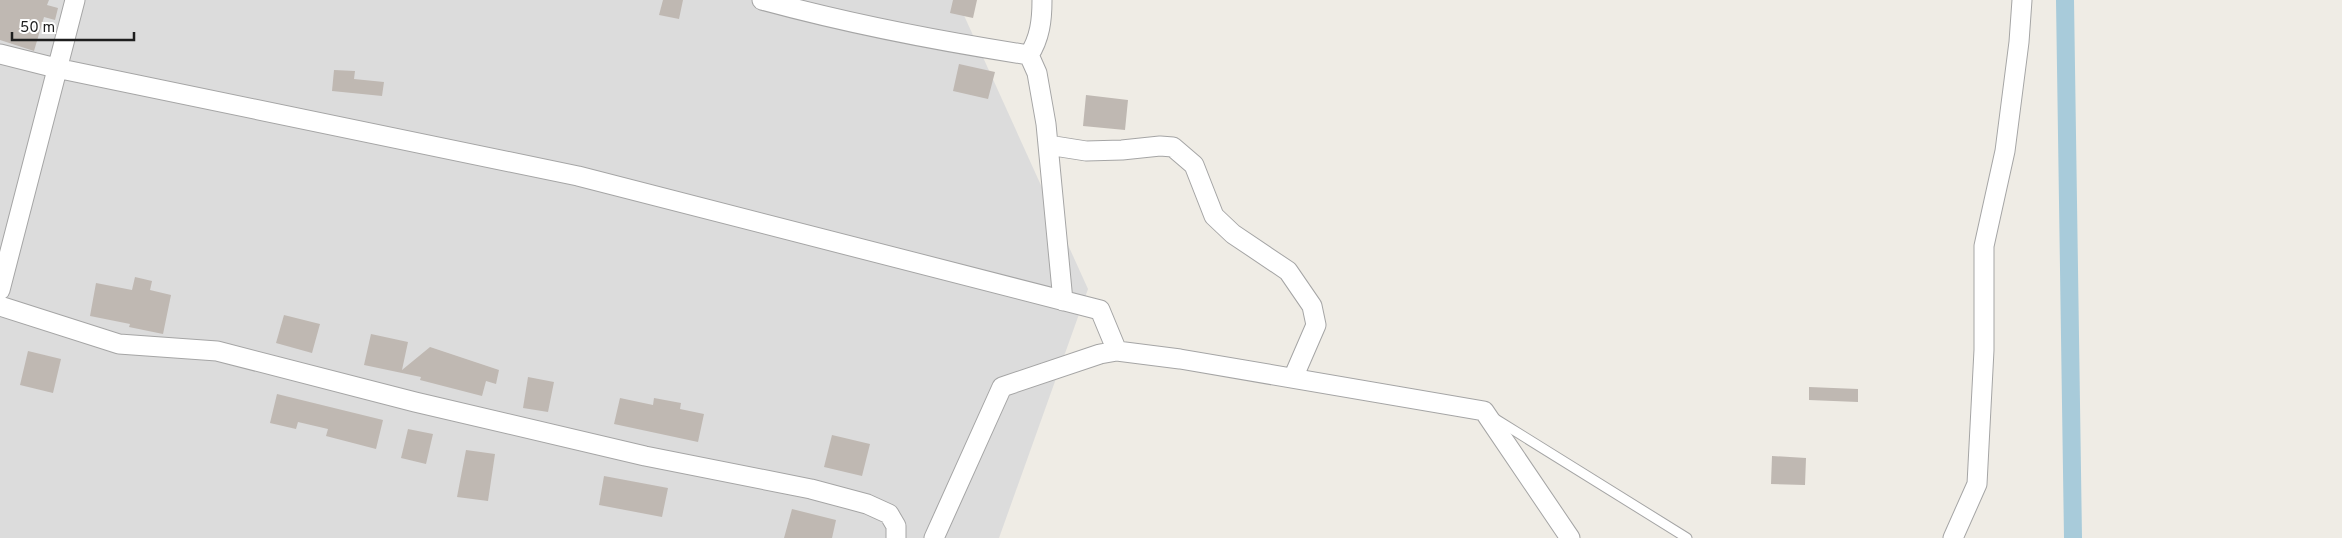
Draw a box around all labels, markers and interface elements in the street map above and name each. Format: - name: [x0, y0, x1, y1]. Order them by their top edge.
- scale bar: [12, 10, 135, 42]
- text: 50 m: [20, 19, 55, 38]

